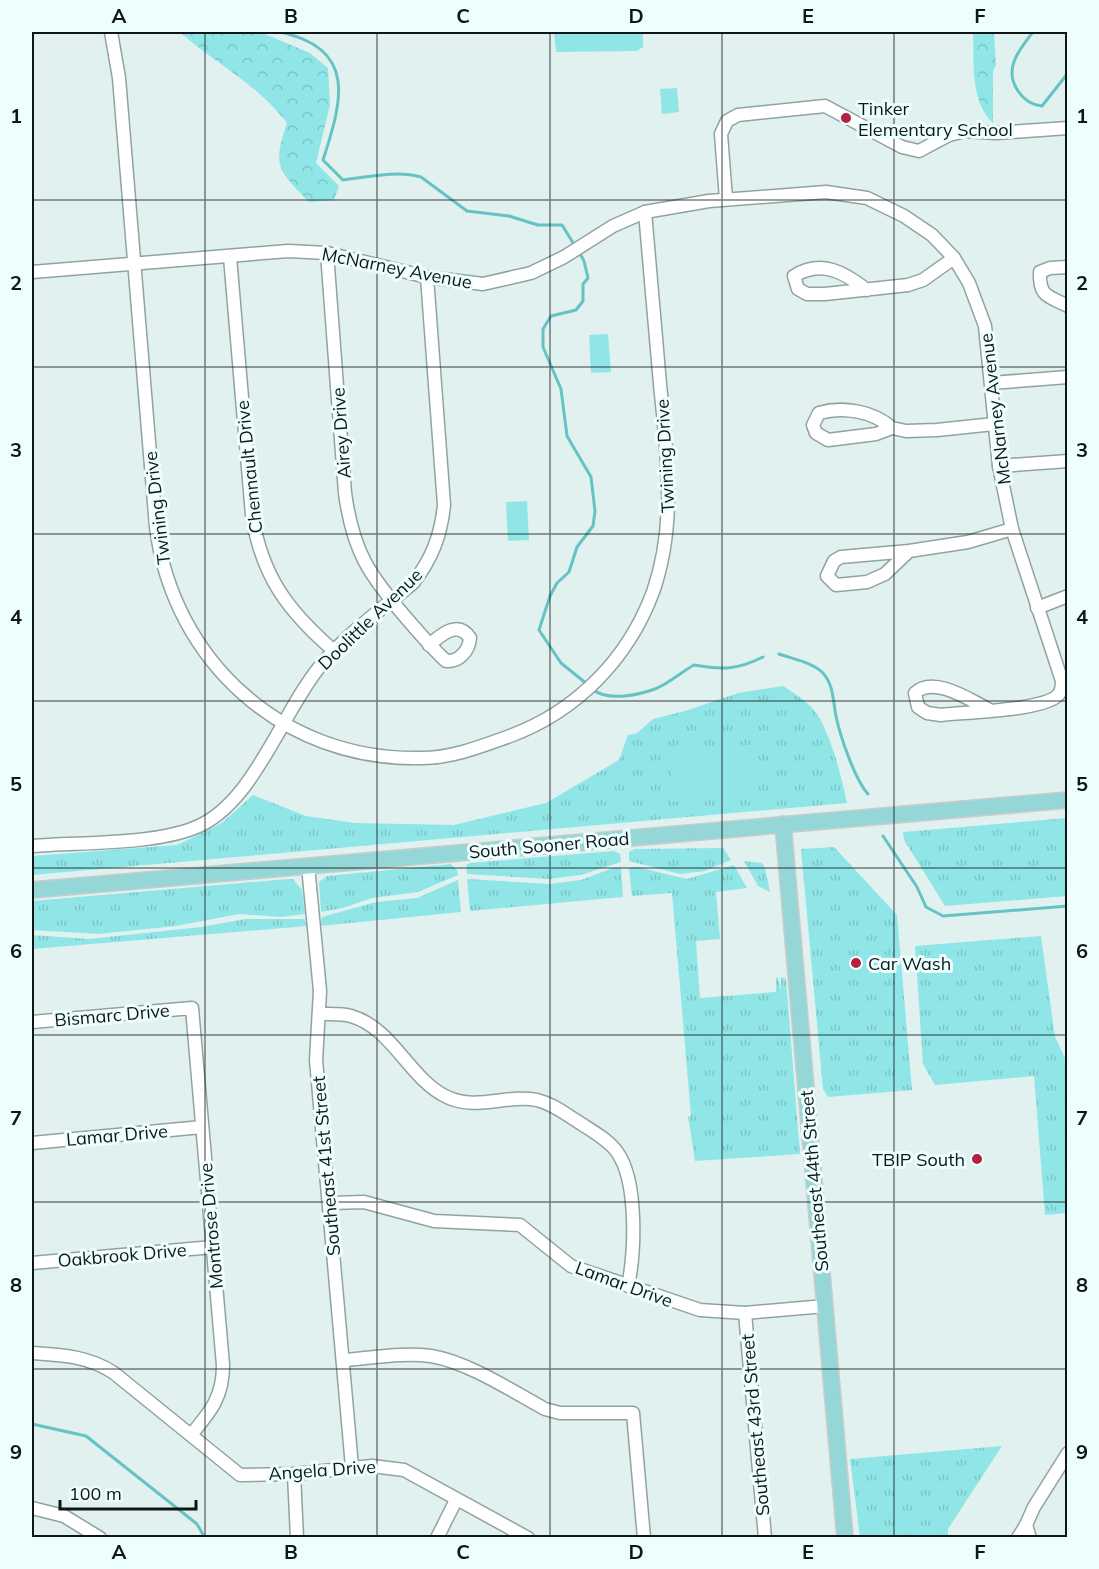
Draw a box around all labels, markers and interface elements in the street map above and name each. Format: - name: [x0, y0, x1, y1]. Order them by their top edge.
- text: A: [112, 3, 127, 28]
- text: B: [284, 3, 298, 28]
- text: C: [456, 3, 470, 28]
- text: D: [628, 3, 644, 28]
- text: E: [802, 3, 814, 28]
- text: F: [974, 3, 986, 28]
- place label: Tinker Elementary School: [858, 97, 1013, 141]
- text: 1: [10, 103, 22, 128]
- text: 1: [1076, 103, 1088, 128]
- marker: Tinker Elementary School: [839, 111, 853, 125]
- street label: McNarney Avenue: [320, 242, 474, 294]
- text: 2: [10, 270, 22, 295]
- text: 2: [1076, 270, 1088, 295]
- street label: McNarney Avenue: [974, 332, 1016, 486]
- street label: Airey Drive: [326, 387, 356, 479]
- street label: Twining Drive: [651, 398, 679, 514]
- street label: Chennault Drive: [231, 399, 267, 535]
- text: 3: [10, 437, 22, 462]
- text: 3: [1076, 437, 1088, 462]
- street label: Twining Drive: [139, 450, 175, 566]
- street label: Doolittle Avenue: [313, 563, 427, 675]
- text: 4: [10, 604, 22, 629]
- text: 4: [1076, 604, 1088, 629]
- text: 5: [10, 771, 22, 796]
- text: 5: [1076, 771, 1088, 796]
- street label: South Sooner Road: [468, 827, 630, 863]
- text: 6: [10, 938, 22, 963]
- text: 6: [1076, 938, 1088, 963]
- place label: Car Wash: [868, 952, 951, 975]
- marker: Car Wash: [849, 956, 863, 970]
- street label: Bismarc Drive: [53, 999, 171, 1031]
- street label: Southeast 41st Street: [307, 1075, 345, 1257]
- street label: Southeast 44th Street: [795, 1089, 833, 1273]
- text: 7: [10, 1105, 22, 1130]
- text: 7: [1076, 1105, 1088, 1130]
- street label: Lamar Drive: [65, 1119, 169, 1151]
- place label: TBIP South: [872, 1148, 965, 1171]
- marker: TBIP South: [970, 1152, 984, 1166]
- street label: Montrose Drive: [194, 1162, 228, 1290]
- street label: Oakbrook Drive: [57, 1238, 187, 1272]
- street label: Lamar Drive: [572, 1256, 676, 1312]
- text: 8: [10, 1272, 22, 1297]
- text: 8: [1076, 1272, 1088, 1297]
- street label: Southeast 43rd Street: [736, 1333, 774, 1517]
- text: 9: [10, 1439, 22, 1464]
- text: 9: [1076, 1439, 1088, 1464]
- street label: Angela Drive: [267, 1455, 377, 1485]
- scale bar: [60, 1473, 196, 1511]
- text: 100 m: [69, 1482, 122, 1505]
- text: A: [112, 1539, 127, 1564]
- text: B: [284, 1539, 298, 1564]
- text: C: [456, 1539, 470, 1564]
- text: D: [628, 1539, 644, 1564]
- text: E: [802, 1539, 814, 1564]
- text: F: [974, 1539, 986, 1564]

